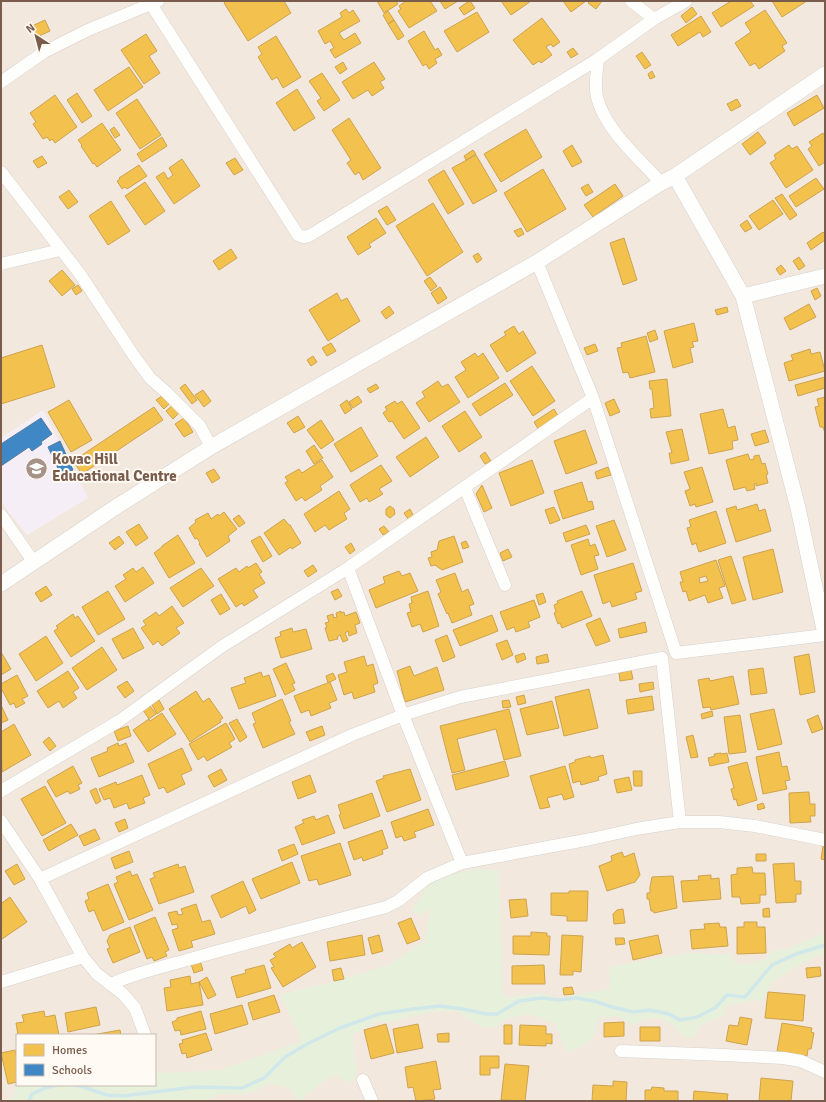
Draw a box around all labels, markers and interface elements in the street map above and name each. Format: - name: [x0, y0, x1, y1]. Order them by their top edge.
- north arrow: [16, 16, 56, 56]
- text: N: [23, 21, 37, 36]
- place label: Kovac Hill Educational Centre: [52, 450, 177, 485]
- school or university icon: Kovac Hill Educational Centre: [24, 455, 50, 481]
- legend: [16, 1034, 156, 1086]
- text: Homes: [52, 1043, 87, 1058]
- text: Schools: [52, 1063, 92, 1078]

